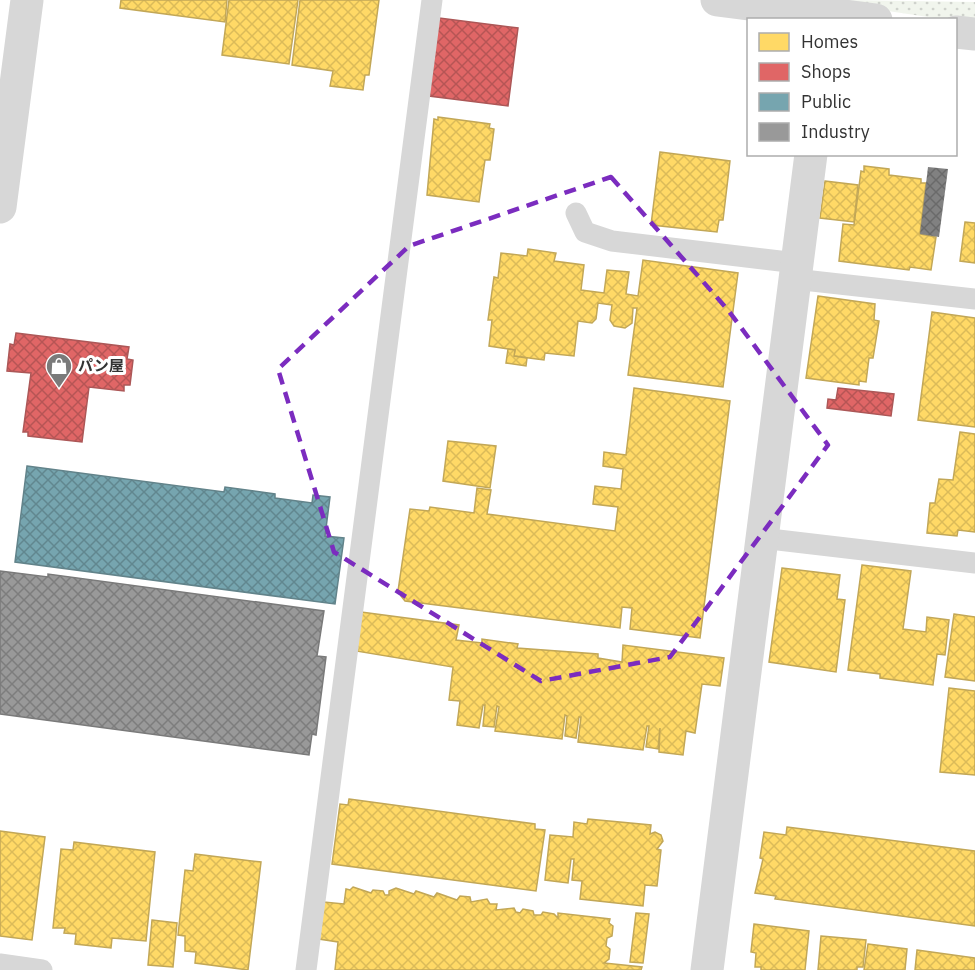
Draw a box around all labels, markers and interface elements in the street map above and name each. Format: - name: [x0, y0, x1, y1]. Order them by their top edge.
- legend: [747, 18, 957, 156]
- text: Homes: [801, 30, 858, 53]
- text: Shops: [801, 60, 851, 83]
- text: Public: [801, 90, 851, 113]
- text: Industry: [801, 120, 870, 143]
- shop icon: パン屋: [44, 351, 74, 389]
- place label: パン屋: [78, 356, 124, 375]

